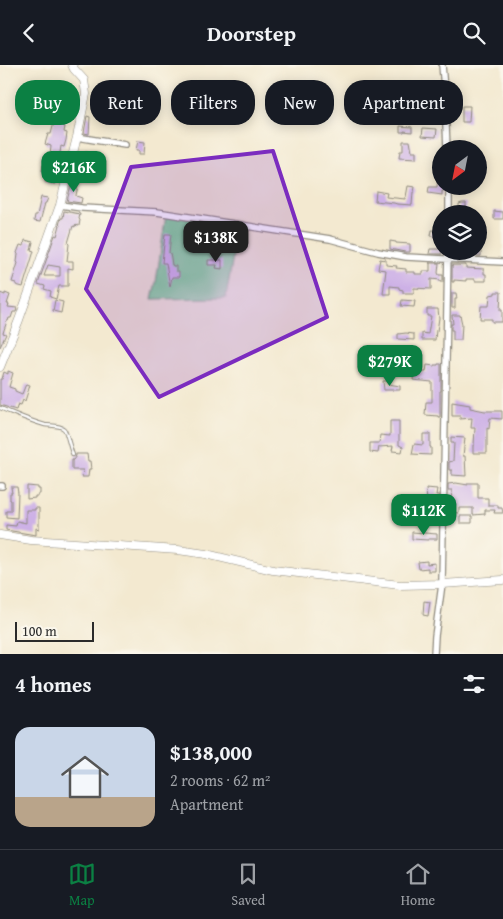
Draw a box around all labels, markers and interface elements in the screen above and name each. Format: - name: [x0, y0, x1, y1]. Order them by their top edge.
- text: Doorstep: [207, 17, 296, 49]
- icon: back: [15, 19, 43, 47]
- icon: search: [460, 19, 488, 47]
- chip: Buy: [15, 80, 80, 125]
- chip: Rent: [90, 80, 161, 125]
- chip: Filters: [171, 80, 255, 125]
- chip: New: [265, 80, 334, 125]
- chip: Apartment: [344, 80, 463, 125]
- north arrow: [432, 140, 488, 195]
- map controls: [432, 140, 487, 260]
- pin: $216K: [39, 151, 109, 193]
- text: $216K: [52, 155, 96, 179]
- button: layers: [432, 205, 487, 260]
- pin: $138K: [181, 221, 251, 263]
- text: $138K: [194, 225, 238, 249]
- pin: $279K: [355, 345, 425, 387]
- text: $279K: [368, 349, 412, 373]
- pin: $112K: [389, 493, 459, 536]
- text: $112K: [402, 498, 446, 522]
- scale bar: [15, 619, 94, 642]
- text: 100 m: [22, 621, 57, 641]
- text: 4 homes: [15, 669, 91, 700]
- icon: filters: [460, 670, 488, 698]
- text: $138,000: [170, 737, 252, 768]
- icon: home: [55, 747, 115, 807]
- text: 2 rooms · 62 m²: [170, 768, 270, 792]
- text: Apartment: [170, 792, 243, 816]
- tab: Map: [68, 860, 96, 910]
- tab: Saved: [231, 860, 265, 910]
- tab: Home: [401, 860, 435, 910]

